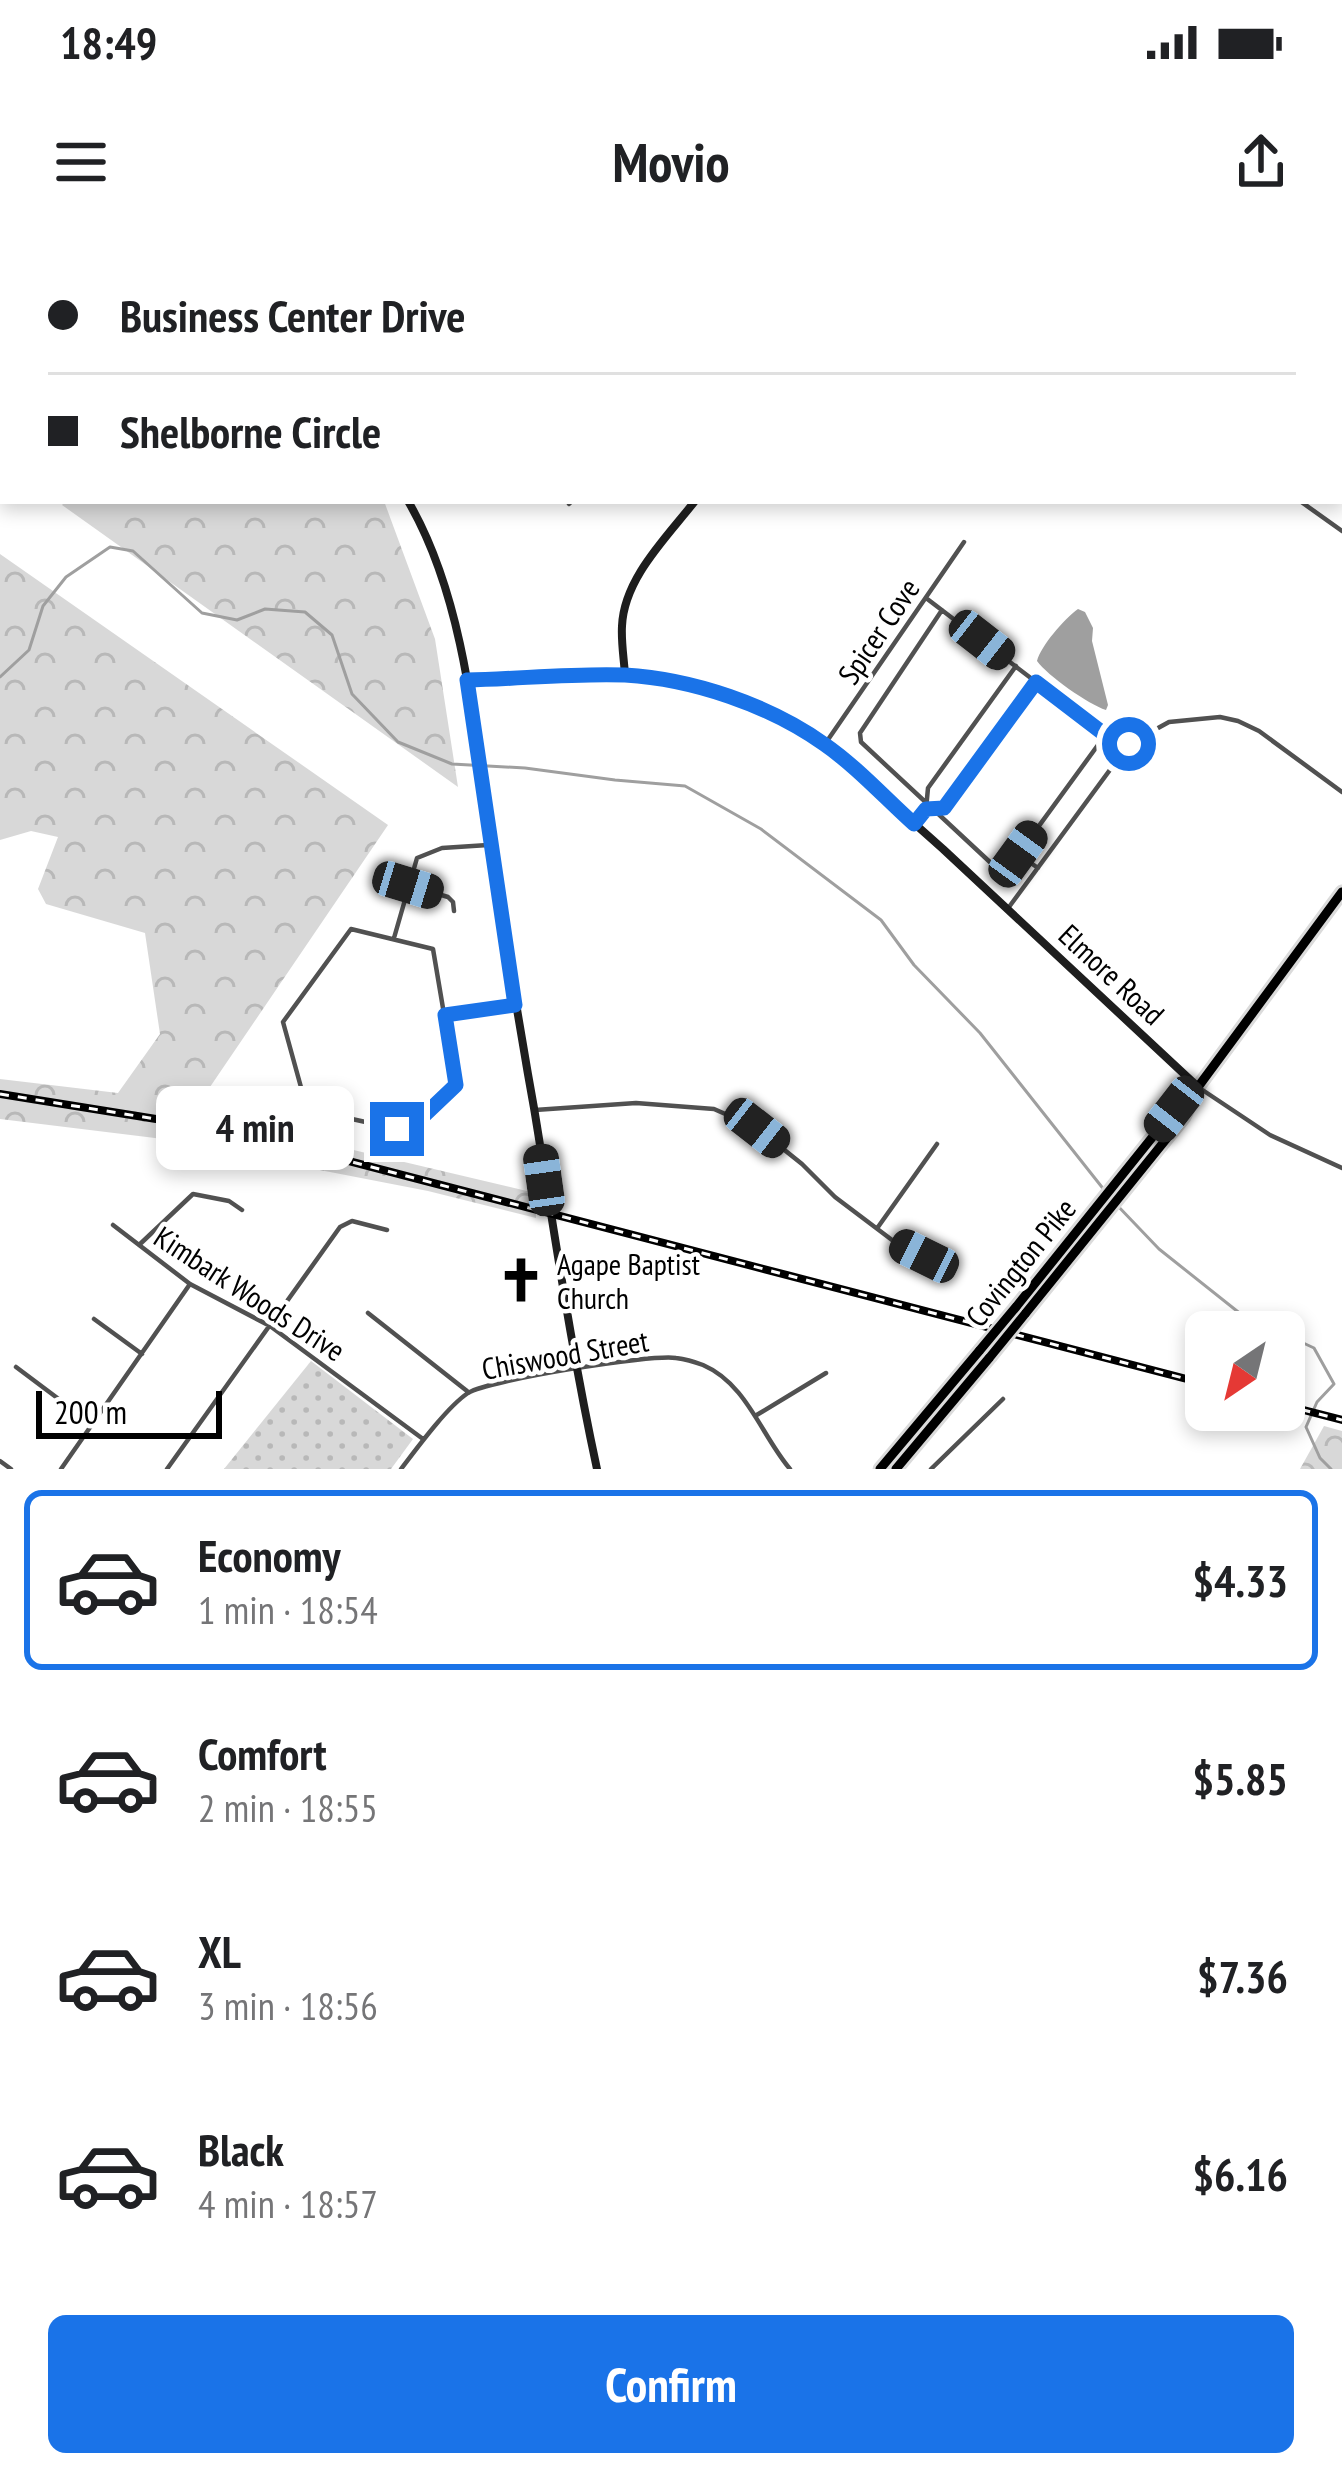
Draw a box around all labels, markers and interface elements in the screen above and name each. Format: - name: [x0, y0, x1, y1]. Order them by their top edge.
- text: 18:49: [60, 13, 157, 71]
- text: Movio: [612, 127, 730, 197]
- icon: menu: [48, 129, 114, 195]
- icon: share: [1228, 129, 1294, 195]
- text: Business Center Drive: [120, 286, 465, 344]
- text: Shelborne Circle: [120, 402, 381, 460]
- street label: Spicer Cove: [829, 571, 927, 691]
- car: [943, 604, 1021, 676]
- route start: [1102, 717, 1156, 771]
- car: [982, 814, 1054, 894]
- car: [368, 857, 448, 913]
- street label: Elmore Road: [1051, 915, 1173, 1033]
- car: [1138, 1070, 1210, 1148]
- callout: 4 min: [157, 1087, 355, 1171]
- car: [718, 1092, 796, 1164]
- text: 4 min: [216, 1102, 294, 1153]
- route end: [370, 1102, 424, 1156]
- car: [521, 1142, 567, 1218]
- street label: Covington Pike: [956, 1190, 1084, 1334]
- street label: Kimbark Woods Drive: [147, 1217, 353, 1369]
- car: [884, 1224, 964, 1288]
- place label: Agape Baptist Church: [557, 1244, 701, 1317]
- church icon: Agape Baptist Church: [496, 1255, 546, 1305]
- north arrow: [1185, 1311, 1305, 1431]
- map controls: [1185, 1311, 1305, 1431]
- street label: Chiswood Street: [479, 1320, 652, 1388]
- scale bar: [36, 1385, 222, 1438]
- text: 200 m: [54, 1390, 127, 1433]
- icon: car: [54, 1526, 162, 1634]
- text: Economy: [198, 1526, 341, 1584]
- text: $4.33: [1192, 1551, 1288, 1609]
- text: 1 min · 18:54: [198, 1584, 378, 1635]
- icon: car: [54, 1724, 162, 1832]
- text: Comfort: [198, 1724, 327, 1782]
- text: $5.85: [1192, 1749, 1288, 1807]
- text: 2 min · 18:55: [198, 1782, 378, 1833]
- icon: car: [54, 1922, 162, 2030]
- text: XL: [198, 1922, 241, 1980]
- text: $7.36: [1197, 1947, 1288, 2005]
- text: 3 min · 18:56: [198, 1980, 378, 2031]
- icon: car: [54, 2120, 162, 2228]
- text: Black: [198, 2120, 284, 2178]
- text: $6.16: [1192, 2145, 1288, 2203]
- text: 4 min · 18:57: [198, 2178, 378, 2229]
- button: Confirm: [48, 2315, 1294, 2453]

